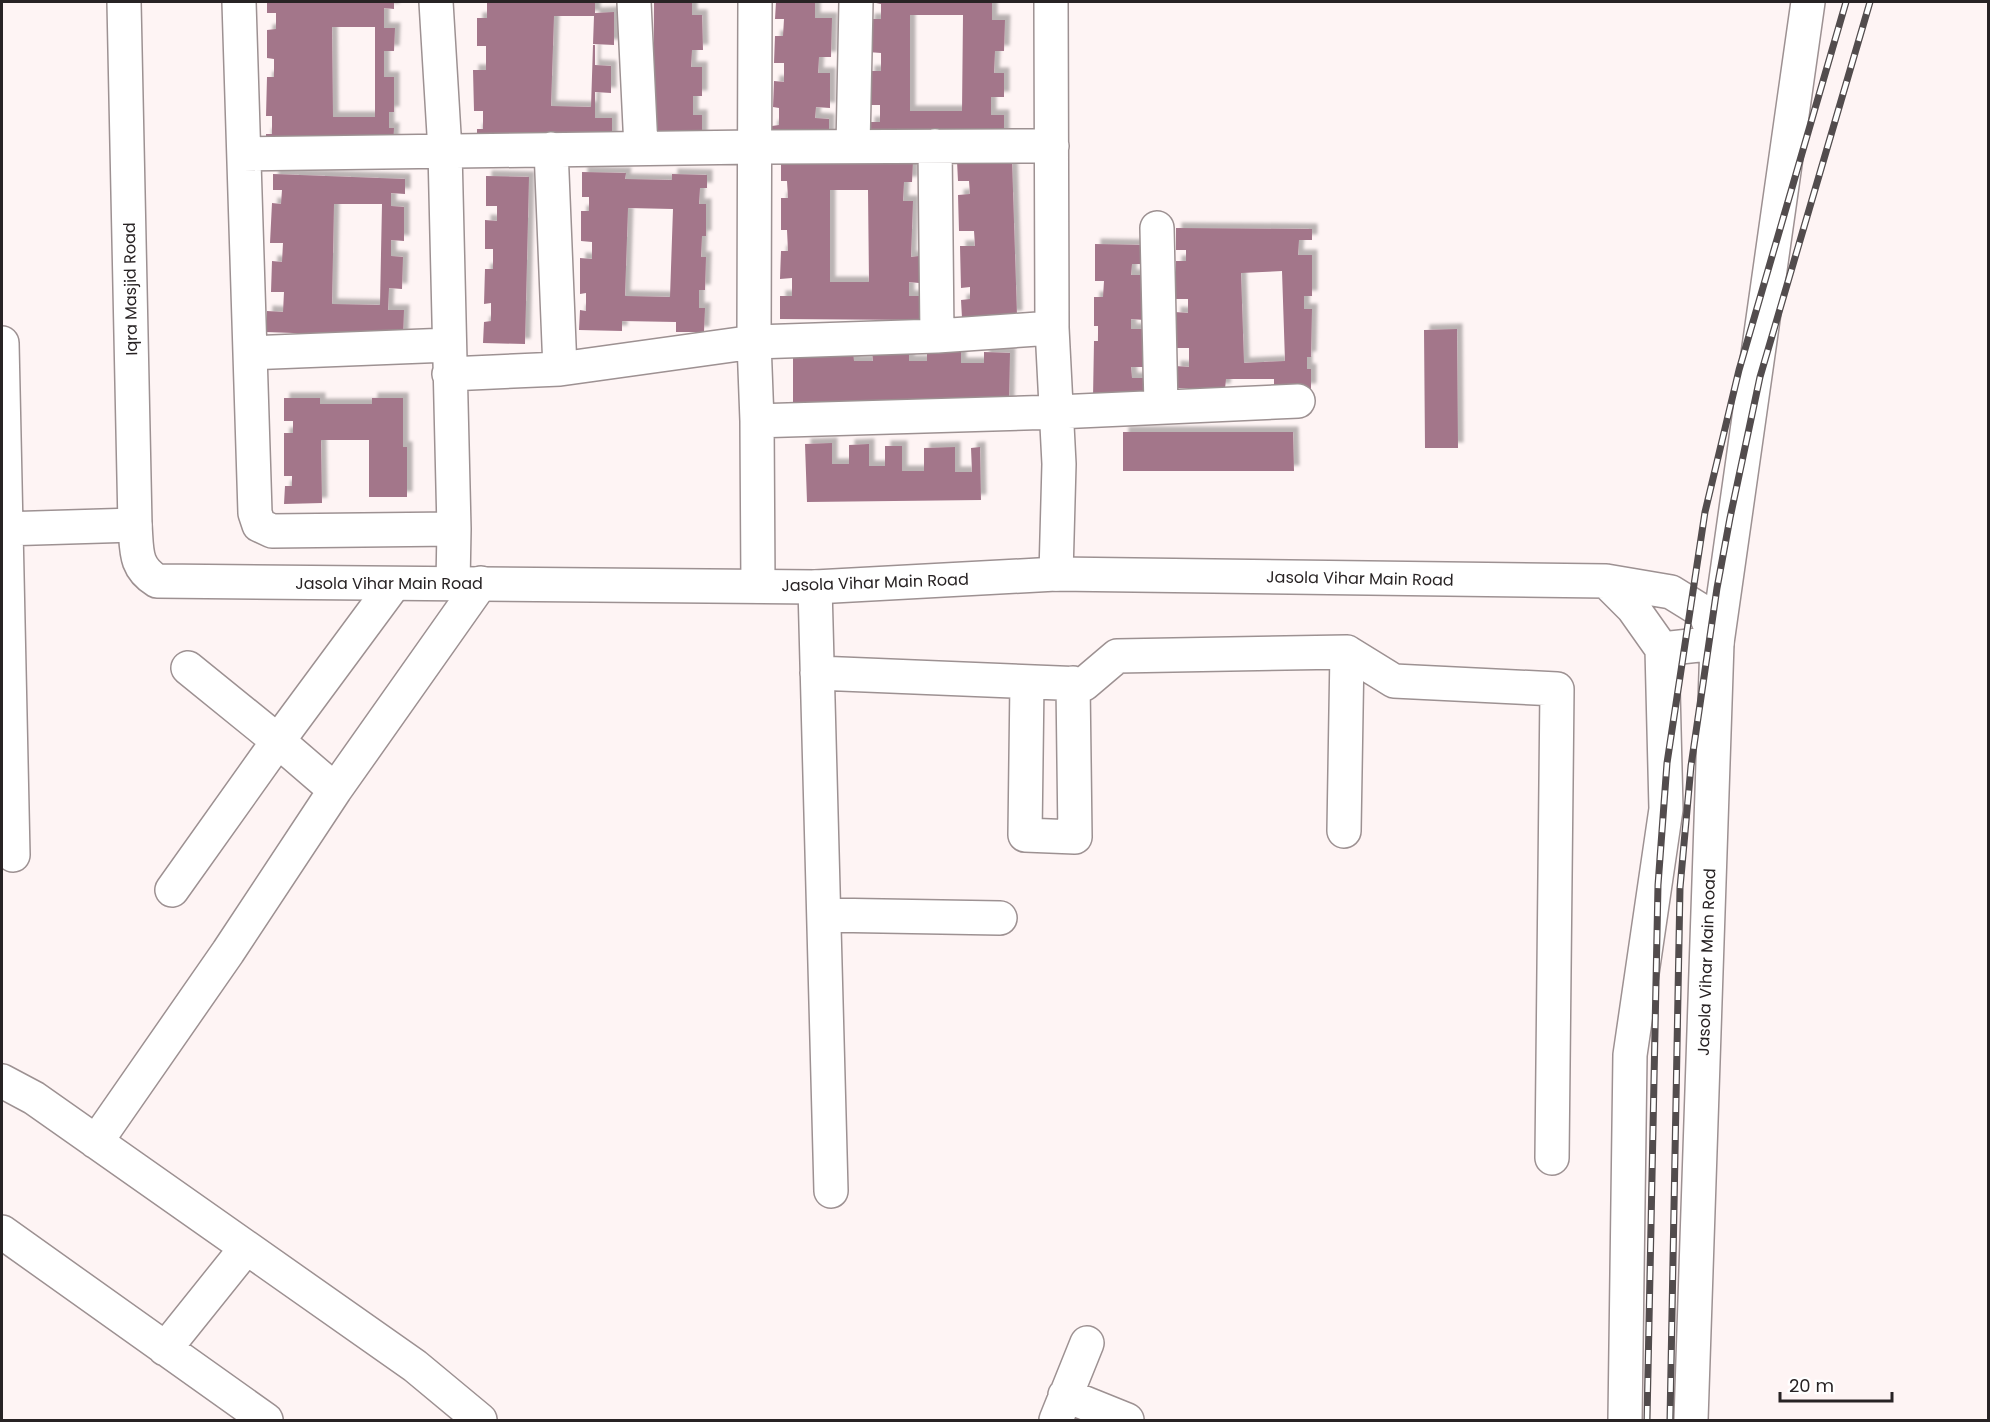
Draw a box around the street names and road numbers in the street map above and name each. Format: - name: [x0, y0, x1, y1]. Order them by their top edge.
- street label: Iqra Masjid Road: [118, 222, 143, 356]
- street label: Jasola Vihar Main Road: [1266, 565, 1454, 592]
- street label: Jasola Vihar Main Road: [781, 568, 969, 597]
- street label: Jasola Vihar Main Road: [295, 572, 483, 595]
- street label: Jasola Vihar Main Road: [1692, 868, 1721, 1056]

